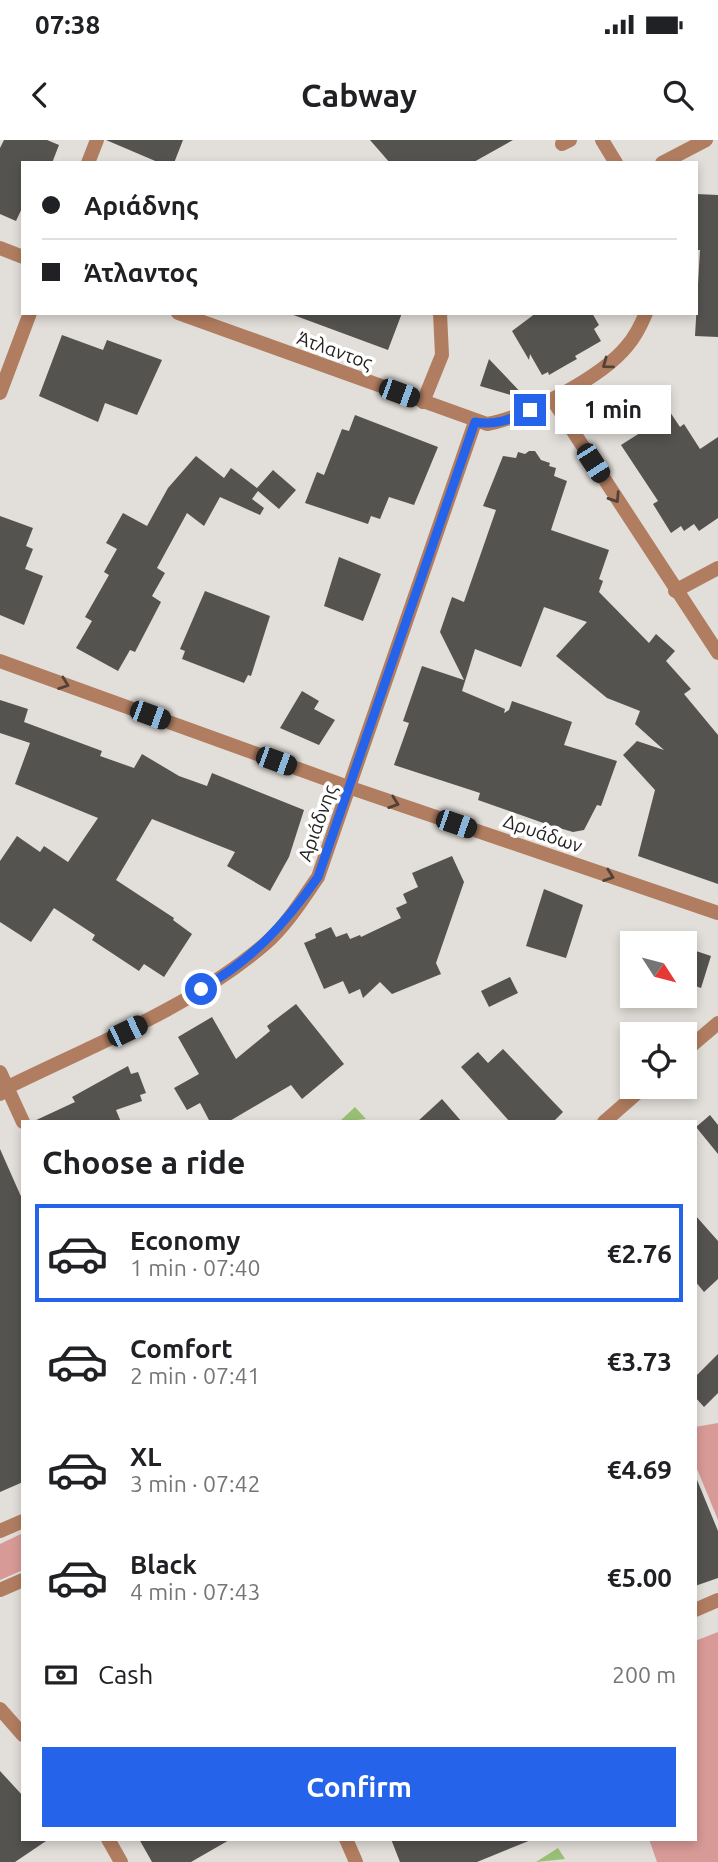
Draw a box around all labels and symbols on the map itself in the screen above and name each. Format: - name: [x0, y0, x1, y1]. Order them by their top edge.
- street label: Άτλαντος: [294, 326, 376, 374]
- one-way arrow: [602, 356, 615, 368]
- car: [376, 376, 423, 410]
- callout: 1 min: [554, 386, 670, 434]
- route end: [514, 394, 546, 426]
- car: [573, 440, 614, 486]
- one-way arrow: [607, 490, 620, 503]
- one-way arrow: [58, 676, 70, 690]
- car: [127, 698, 174, 732]
- car: [253, 744, 300, 778]
- street label: Αριάδνης: [293, 781, 341, 864]
- one-way arrow: [387, 795, 399, 809]
- car: [433, 807, 480, 841]
- street label: Δρυάδων: [501, 809, 585, 857]
- one-way arrow: [602, 868, 614, 882]
- north arrow: [620, 931, 696, 1008]
- route start: [185, 973, 217, 1005]
- car: [104, 1012, 151, 1050]

